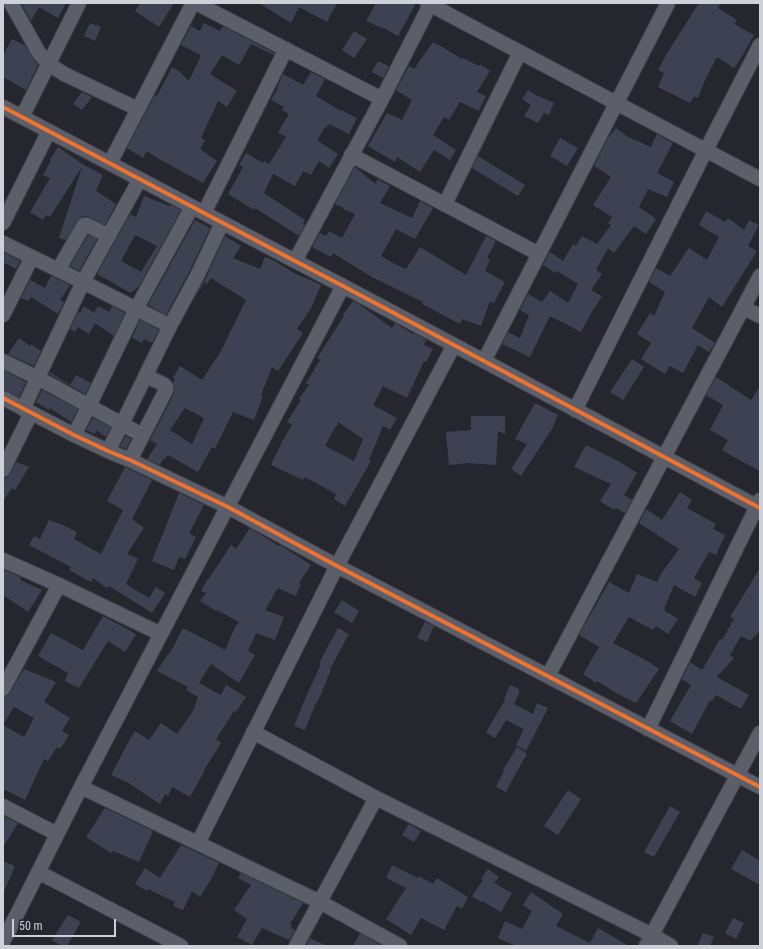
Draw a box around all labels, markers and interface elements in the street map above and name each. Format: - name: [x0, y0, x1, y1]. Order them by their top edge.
- scale bar: [14, 911, 118, 937]
- text: 50 m: [19, 919, 43, 933]

